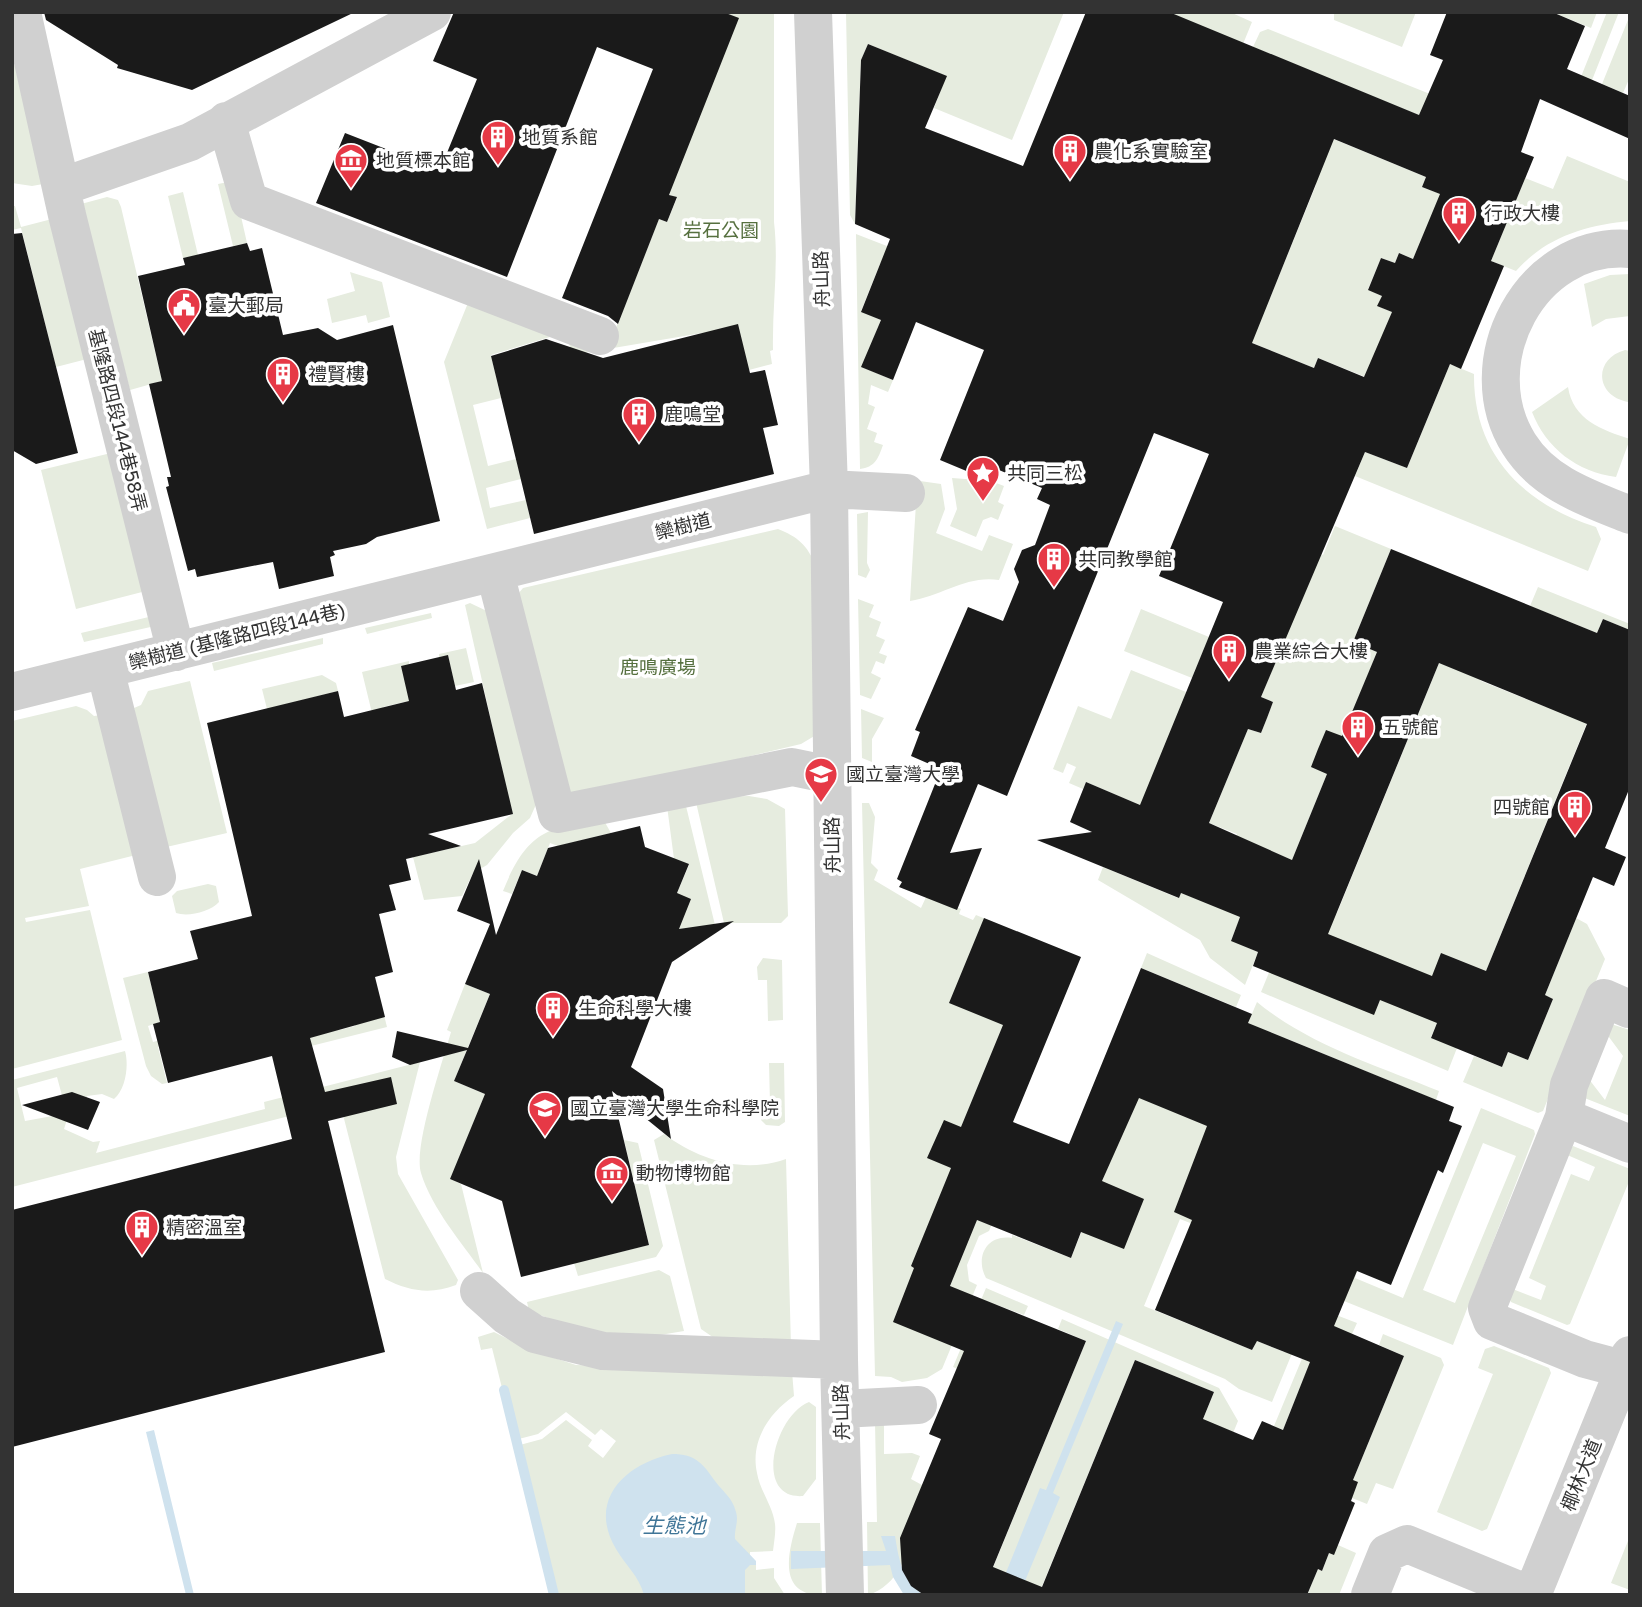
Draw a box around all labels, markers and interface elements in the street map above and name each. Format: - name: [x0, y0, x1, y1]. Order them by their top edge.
- building icon: 地質系館: [479, 118, 517, 167]
- place label: 地質系館: [522, 125, 598, 148]
- building icon: 農化系實驗室: [1051, 132, 1089, 181]
- place label: 農化系實驗室: [1094, 139, 1208, 162]
- museum icon: 地質標本館: [332, 141, 370, 190]
- place label: 地質標本館: [376, 148, 471, 171]
- building icon: 行政大樓: [1440, 194, 1478, 243]
- place label: 行政大樓: [1484, 201, 1560, 224]
- park label: 岩石公園: [683, 218, 759, 241]
- street label: 舟山路: [808, 250, 833, 308]
- public building icon: 臺大郵局: [165, 286, 203, 335]
- place label: 臺大郵局: [208, 293, 284, 316]
- street label: 基隆路四段144巷58弄: [85, 326, 152, 514]
- building icon: 禮賢樓: [264, 355, 302, 404]
- place label: 禮賢樓: [308, 362, 365, 385]
- building icon: 鹿鳴堂: [620, 395, 658, 444]
- place label: 鹿鳴堂: [664, 402, 721, 425]
- place icon: 共同三松: [964, 454, 1002, 503]
- place label: 共同三松: [1007, 461, 1083, 484]
- street label: 欒樹道: [652, 507, 713, 544]
- building icon: 共同教學館: [1035, 540, 1073, 589]
- place label: 共同教學館: [1078, 547, 1173, 570]
- street label: 欒樹道 (基隆路四段144巷): [126, 597, 348, 674]
- building icon: 農業綜合大樓: [1210, 632, 1248, 681]
- place label: 農業綜合大樓: [1254, 639, 1368, 662]
- park label: 鹿鳴廣場: [620, 655, 696, 678]
- building icon: 五號館: [1339, 708, 1377, 757]
- place label: 五號館: [1382, 715, 1439, 738]
- school or university icon: 國立臺灣大學: [802, 755, 840, 804]
- place label: 國立臺灣大學: [846, 762, 960, 785]
- building icon: 四號館: [1556, 788, 1594, 837]
- place label: 四號館: [1493, 795, 1550, 818]
- street label: 舟山路: [820, 816, 843, 874]
- building icon: 生命科學大樓: [534, 989, 572, 1038]
- place label: 生命科學大樓: [578, 996, 692, 1019]
- school or university icon: 國立臺灣大學生命科學院: [526, 1089, 564, 1138]
- place label: 國立臺灣大學生命科學院: [570, 1096, 779, 1119]
- museum icon: 動物博物館: [593, 1154, 631, 1203]
- place label: 動物博物館: [636, 1161, 731, 1184]
- building icon: 精密溫室: [123, 1208, 161, 1257]
- place label: 精密溫室: [166, 1215, 242, 1238]
- street label: 舟山路: [828, 1383, 853, 1441]
- street label: 椰林大道: [1556, 1435, 1605, 1514]
- water label: 生態池: [643, 1512, 707, 1538]

